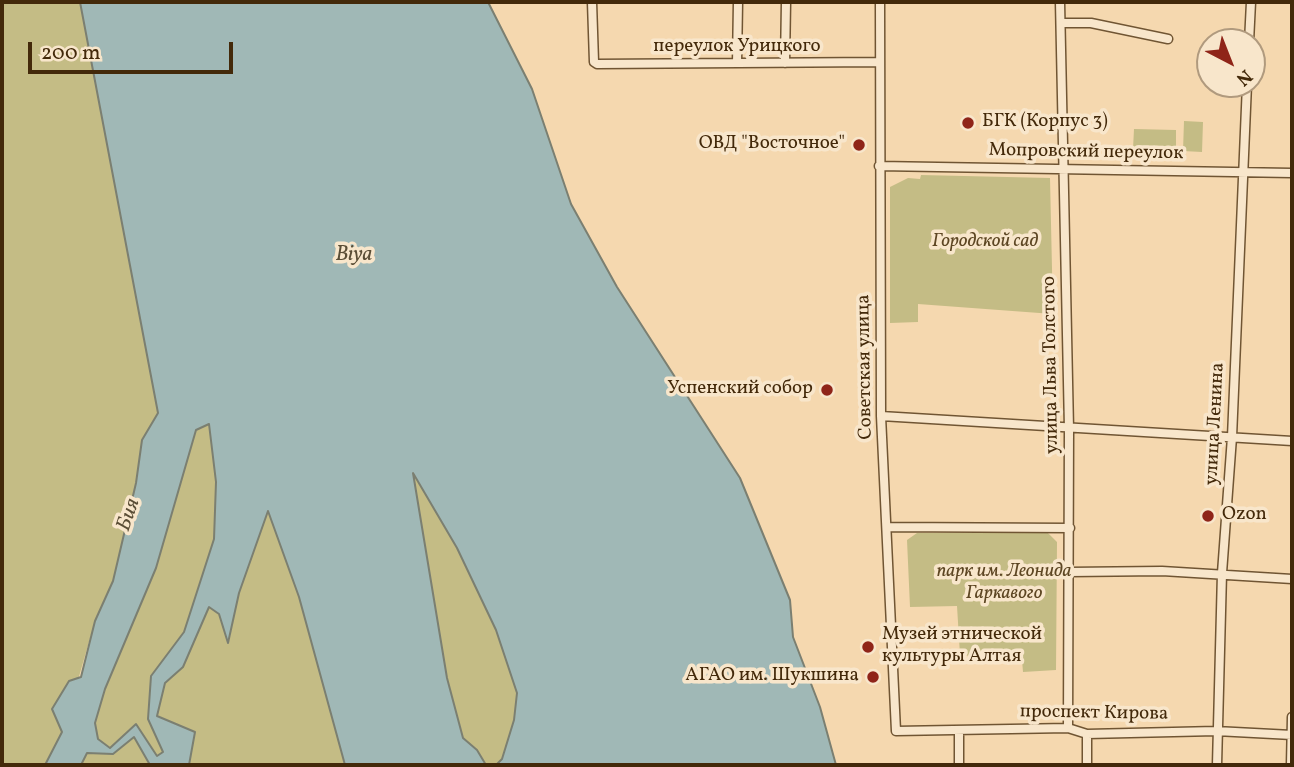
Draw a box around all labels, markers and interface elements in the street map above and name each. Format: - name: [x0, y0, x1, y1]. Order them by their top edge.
- scale bar: [32, 28, 236, 72]
- north arrow: [1196, 28, 1266, 98]
- street label: переулок Урицкого: [653, 37, 821, 59]
- text: 200 m: [41, 39, 101, 68]
- text: N: [1230, 63, 1258, 91]
- place label: БГК (Корпус 3): [982, 112, 1108, 134]
- marker: БГК (Корпус 3): [960, 115, 976, 131]
- place label: ОВД "Восточное": [699, 134, 845, 156]
- marker: ОВД "Восточное": [851, 137, 867, 153]
- street label: Мопровский переулок: [988, 140, 1184, 166]
- park label: Городской сад: [932, 232, 1038, 254]
- water label: Biya: [335, 243, 373, 269]
- street label: улица Льва Толстого: [1039, 276, 1065, 454]
- street label: Советская улица: [853, 294, 879, 440]
- street label: улица Ленина: [1201, 362, 1231, 486]
- place label: Успенский собор: [667, 379, 813, 401]
- marker: Успенский собор: [819, 382, 835, 398]
- water label: Бия: [113, 496, 147, 534]
- place label: Ozon: [1222, 505, 1267, 527]
- marker: Ozon: [1200, 508, 1216, 524]
- park label: парк им. Леонида Гаркавого: [936, 562, 1072, 606]
- place label: Музей этнической культуры Алтая: [882, 625, 1042, 669]
- marker: Музей этнической культуры Алтая: [860, 639, 876, 655]
- place label: АГАО им. Шукшина: [685, 666, 859, 688]
- marker: АГАО им. Шукшина: [865, 669, 881, 685]
- street label: проспект Кирова: [1020, 701, 1168, 727]

